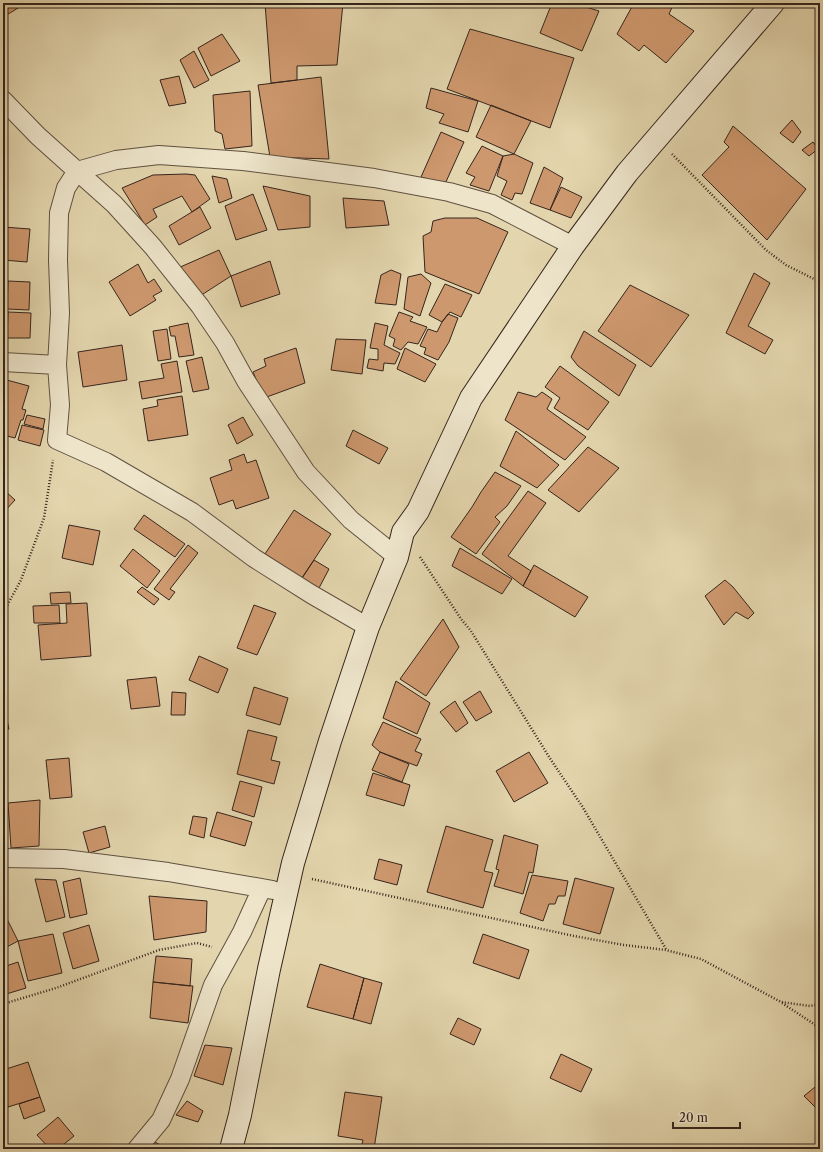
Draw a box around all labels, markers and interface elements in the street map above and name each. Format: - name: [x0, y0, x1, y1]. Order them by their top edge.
- scale bar: [673, 1104, 740, 1130]
- text: 20 m: [679, 1110, 708, 1125]

